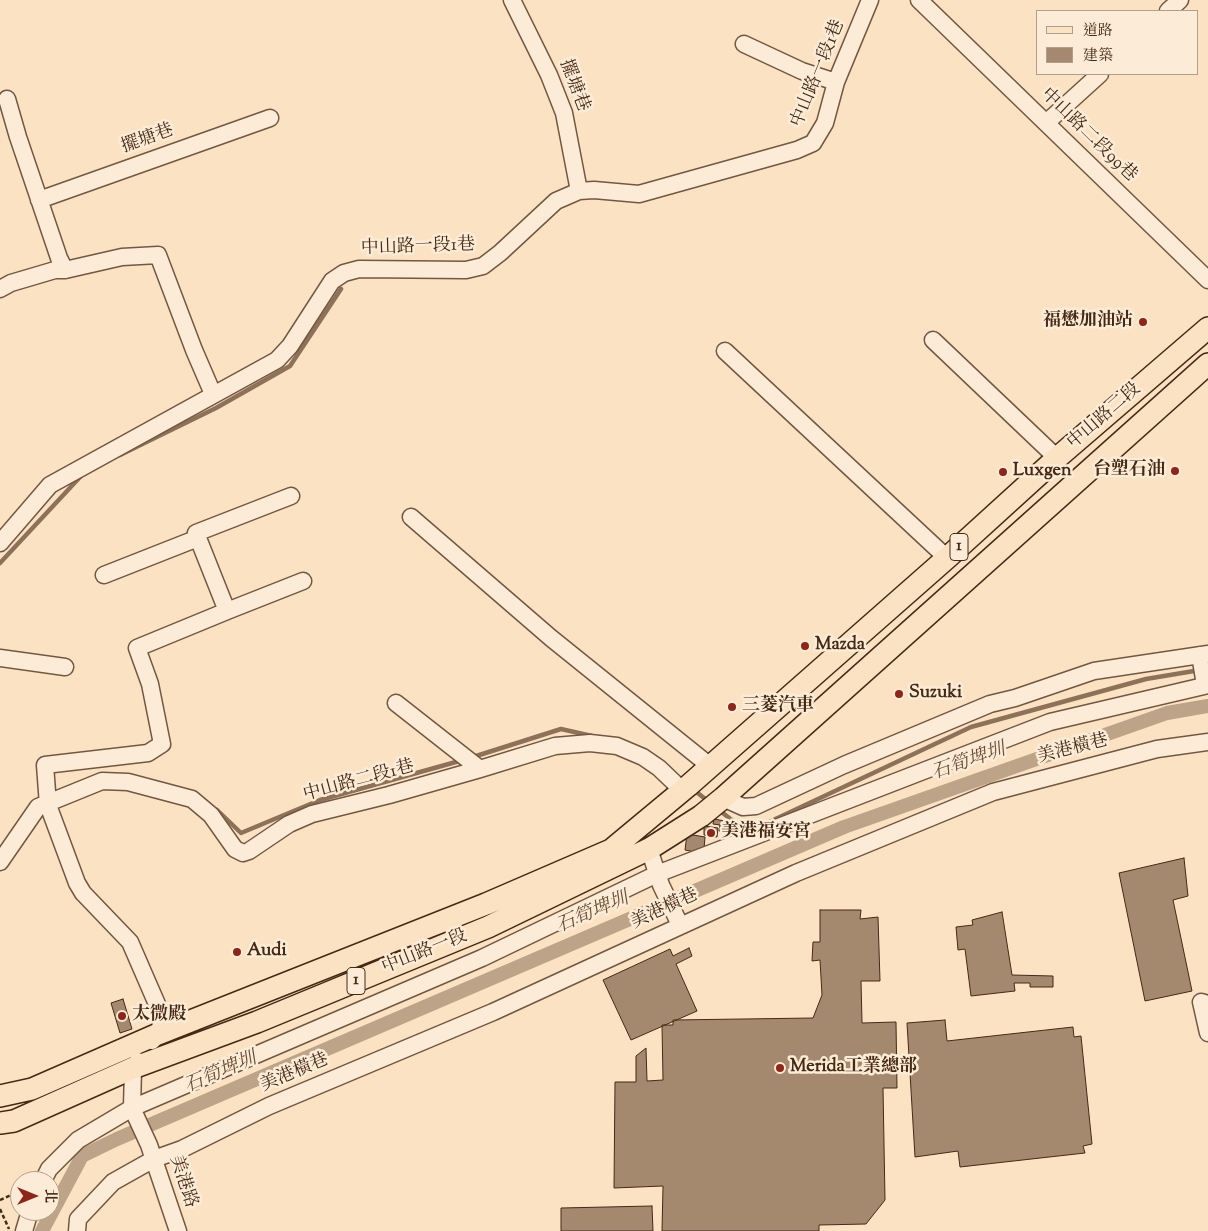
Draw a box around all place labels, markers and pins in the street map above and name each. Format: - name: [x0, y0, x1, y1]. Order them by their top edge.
- place label: 福懋加油站: [1043, 311, 1133, 333]
- marker: 福懋加油站: [1137, 316, 1149, 328]
- place label: 台塑石油: [1093, 460, 1165, 482]
- place label: Luxgen: [1013, 461, 1072, 483]
- marker: 台塑石油: [1169, 465, 1181, 477]
- marker: Luxgen: [997, 466, 1009, 478]
- place label: Mazda: [815, 635, 865, 657]
- marker: Mazda: [799, 640, 811, 652]
- place label: Suzuki: [909, 683, 962, 705]
- marker: Suzuki: [893, 688, 905, 700]
- place label: 三菱汽車: [742, 696, 814, 718]
- marker: 三菱汽車: [726, 701, 738, 713]
- place label: 美港福安宮: [721, 822, 811, 844]
- marker: 美港福安宮: [705, 827, 717, 839]
- place label: Audi: [247, 941, 287, 963]
- marker: Audi: [231, 946, 243, 958]
- place label: 太微殿: [132, 1005, 186, 1027]
- marker: 太微殿: [116, 1010, 128, 1022]
- place label: Merida工業總部: [790, 1057, 917, 1079]
- marker: Merida工業總部: [774, 1062, 786, 1074]

